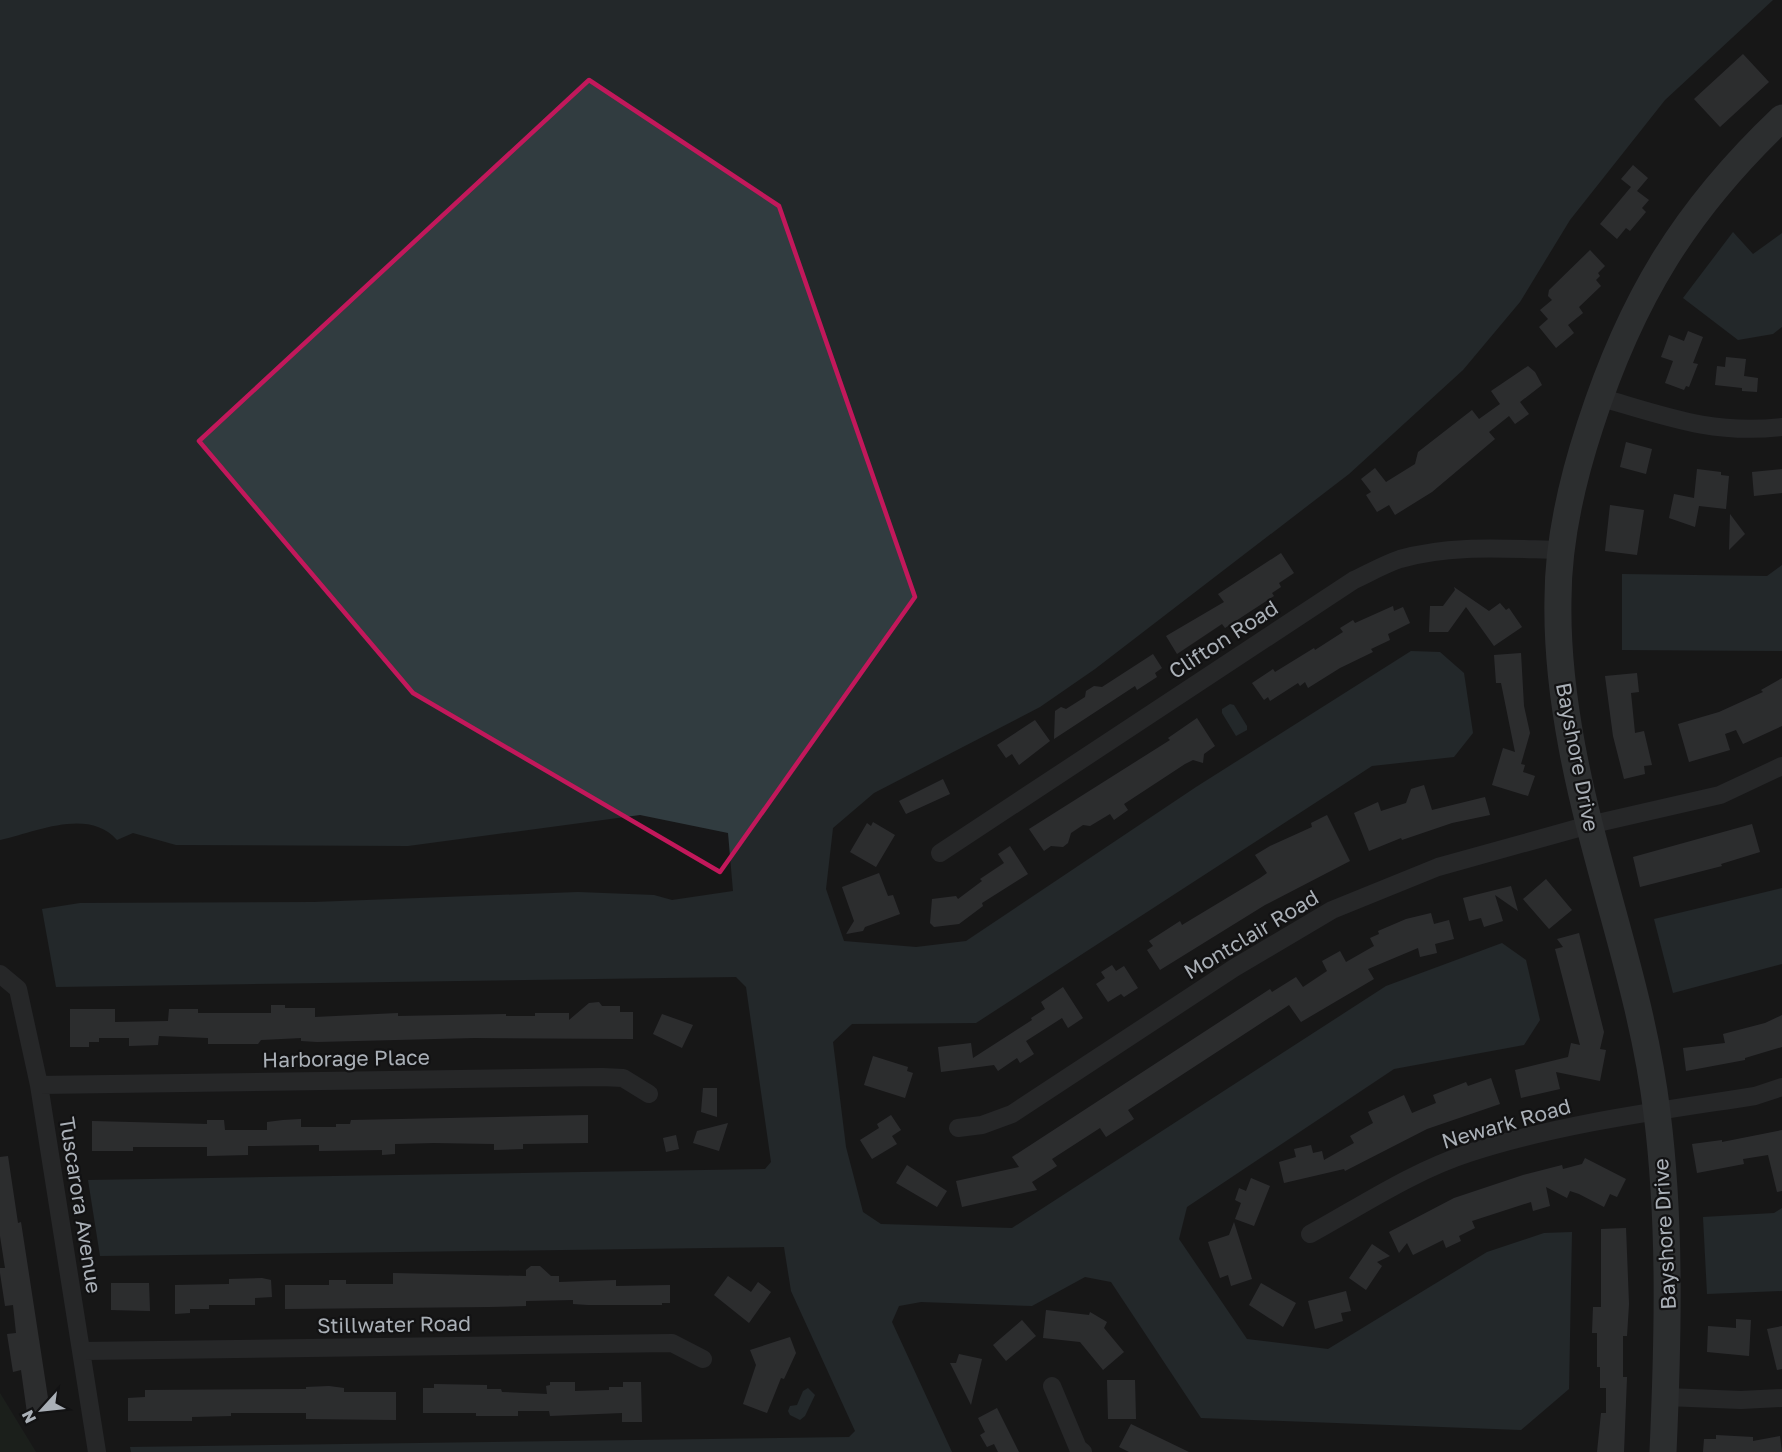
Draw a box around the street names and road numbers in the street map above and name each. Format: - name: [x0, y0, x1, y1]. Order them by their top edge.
- street label: Clifton Road: [1163, 594, 1283, 684]
- street label: Bayshore Drive: [1551, 680, 1605, 834]
- street label: Montclair Road: [1179, 884, 1323, 984]
- street label: Harborage Place: [262, 1044, 430, 1072]
- street label: Newark Road: [1438, 1092, 1574, 1154]
- street label: Tuscarora Avenue: [54, 1115, 108, 1295]
- street label: Bayshore Drive: [1647, 1158, 1681, 1310]
- street label: Stillwater Road: [317, 1310, 471, 1338]

